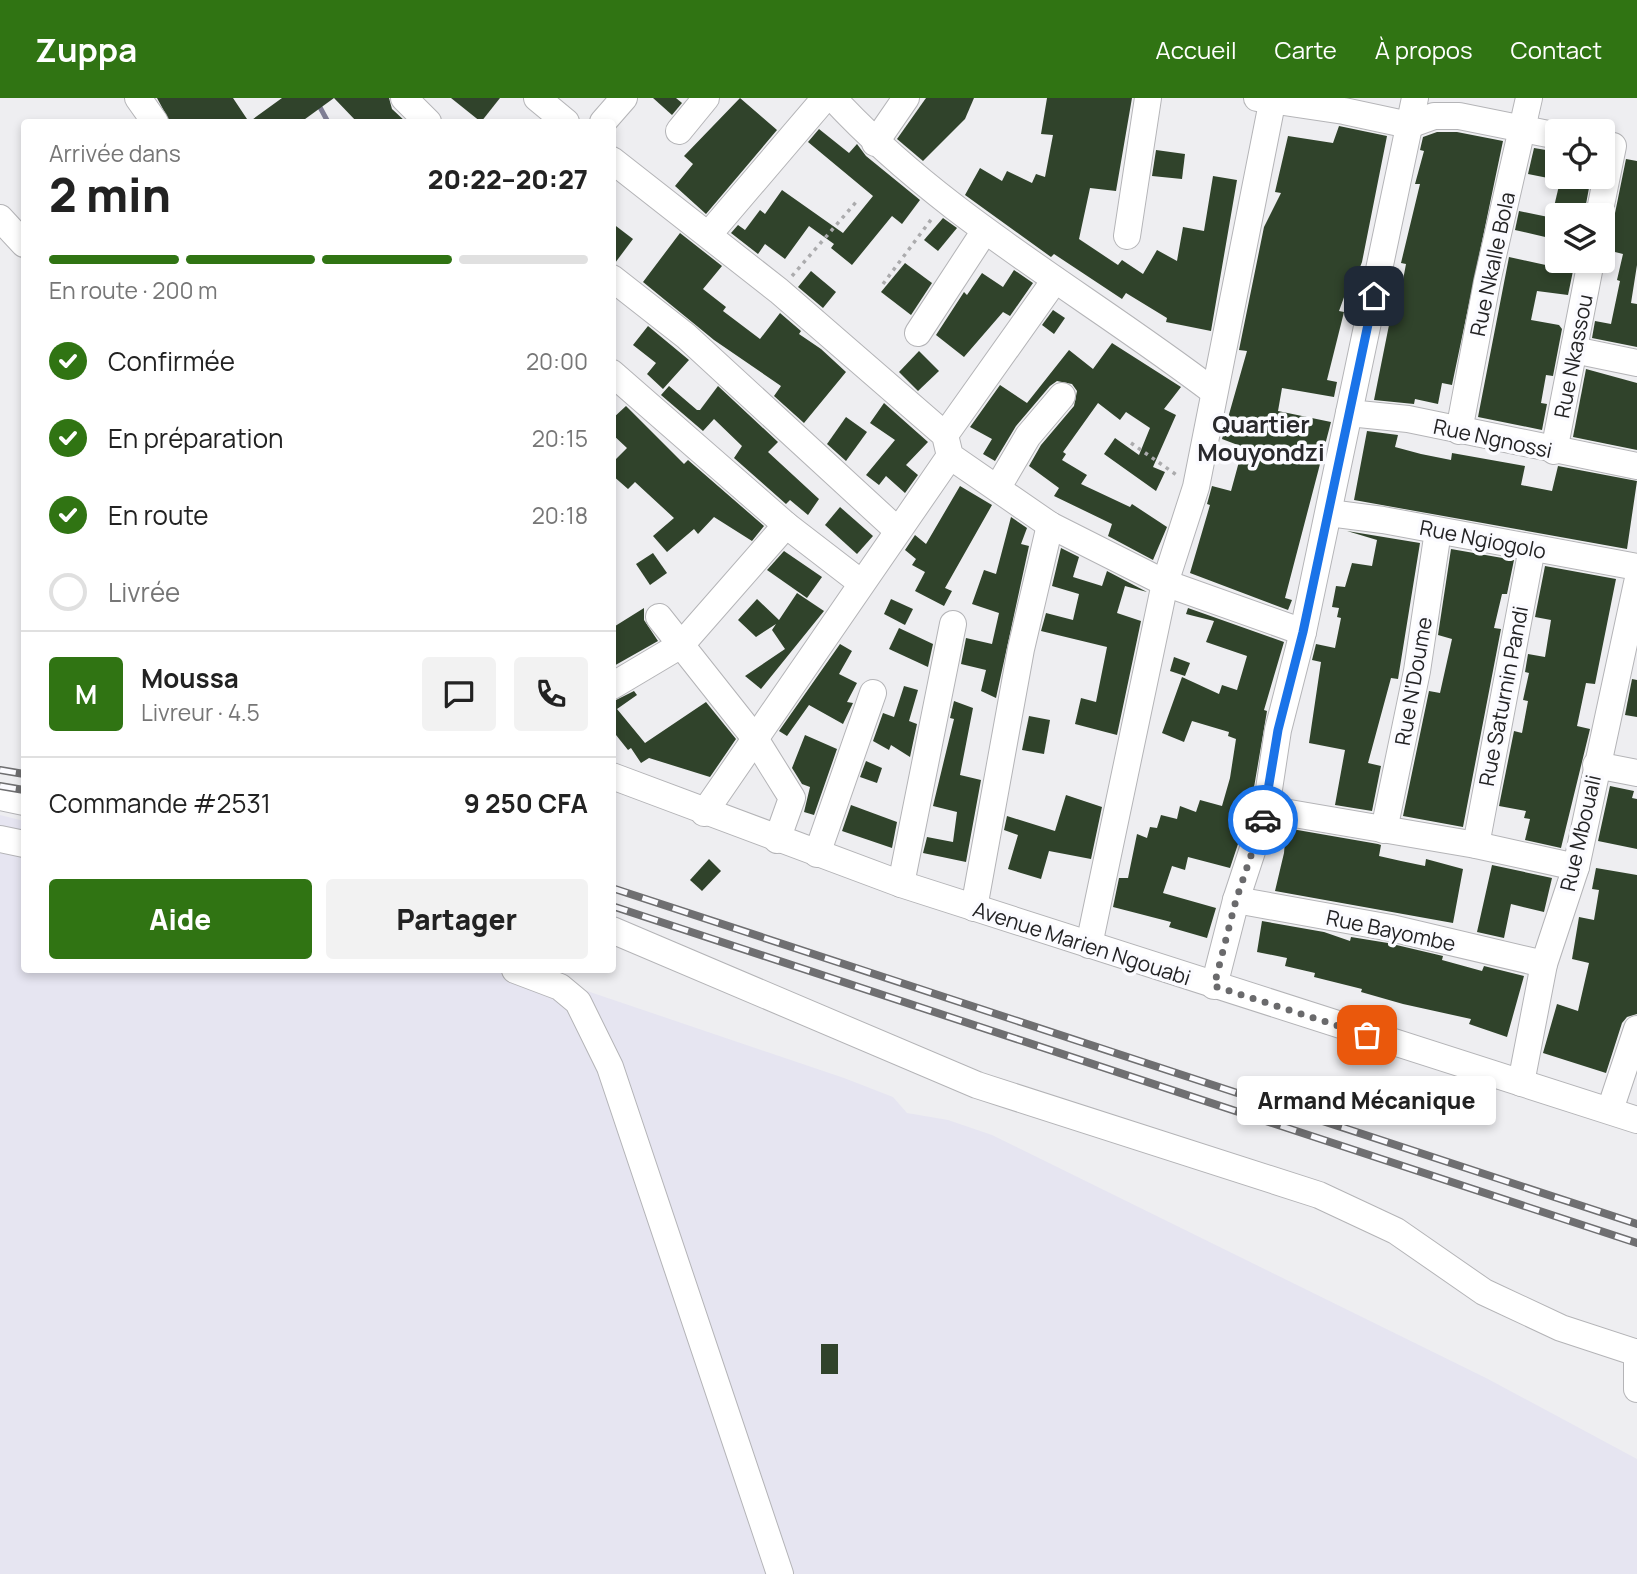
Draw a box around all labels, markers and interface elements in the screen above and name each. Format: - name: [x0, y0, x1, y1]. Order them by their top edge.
- text: Zuppa: [35, 27, 137, 72]
- text: Accueil: [1156, 33, 1236, 66]
- text: Carte: [1274, 33, 1337, 66]
- text: À propos: [1375, 33, 1473, 66]
- text: Contact: [1511, 33, 1602, 66]
- map controls: [1545, 119, 1615, 273]
- button: locate: [1545, 119, 1615, 189]
- text: Arrivée dans: [49, 137, 181, 169]
- text: 20:22–20:27: [428, 161, 588, 197]
- text: 2 min: [49, 163, 171, 226]
- street label: Rue Nkalle Bola: [1463, 189, 1521, 339]
- button: layers: [1545, 203, 1615, 273]
- pin: [1344, 266, 1404, 326]
- text: En route · 200 m: [49, 274, 218, 306]
- icon: home: [1355, 277, 1393, 315]
- street label: Rue Nkassou: [1547, 292, 1599, 420]
- icon: check: [49, 342, 87, 380]
- text: Confirmée: [108, 343, 235, 379]
- text: 20:00: [526, 345, 588, 377]
- district label: Quartier Mouyondzi: [1197, 407, 1325, 468]
- street label: Rue Ngnossi: [1431, 412, 1555, 464]
- icon: check: [49, 419, 87, 457]
- text: En préparation: [108, 420, 283, 456]
- text: 20:15: [532, 422, 588, 454]
- icon: check: [49, 496, 87, 534]
- text: En route: [108, 497, 209, 533]
- text: 20:18: [532, 499, 588, 531]
- street label: Rue Ngiogolo: [1417, 513, 1549, 565]
- text: Livrée: [108, 574, 180, 610]
- street label: Rue Saturnin Pandi: [1472, 604, 1534, 788]
- street label: Rue N'Doume: [1388, 615, 1438, 747]
- button: chat: [422, 657, 496, 731]
- button: phone: [514, 657, 588, 731]
- text: Moussa: [141, 660, 239, 696]
- text: M: [75, 676, 97, 712]
- text: Livreur · 4.5: [141, 696, 260, 728]
- street label: Rue Mbouali: [1553, 772, 1607, 894]
- text: Commande #2531: [49, 785, 271, 821]
- text: 9 250 CFA: [464, 785, 588, 821]
- courier: [1228, 785, 1298, 855]
- icon: car: [1244, 801, 1282, 839]
- button: Aide: [49, 879, 312, 959]
- button: Partager: [326, 879, 588, 959]
- street label: Avenue Marien Ngouabi: [970, 895, 1194, 991]
- street label: Rue Bayombe: [1324, 903, 1458, 957]
- pin: [1337, 1005, 1397, 1065]
- icon: bag: [1348, 1016, 1386, 1054]
- callout: Armand Mécanique: [1238, 1077, 1496, 1126]
- text: Armand Mécanique: [1258, 1084, 1475, 1116]

